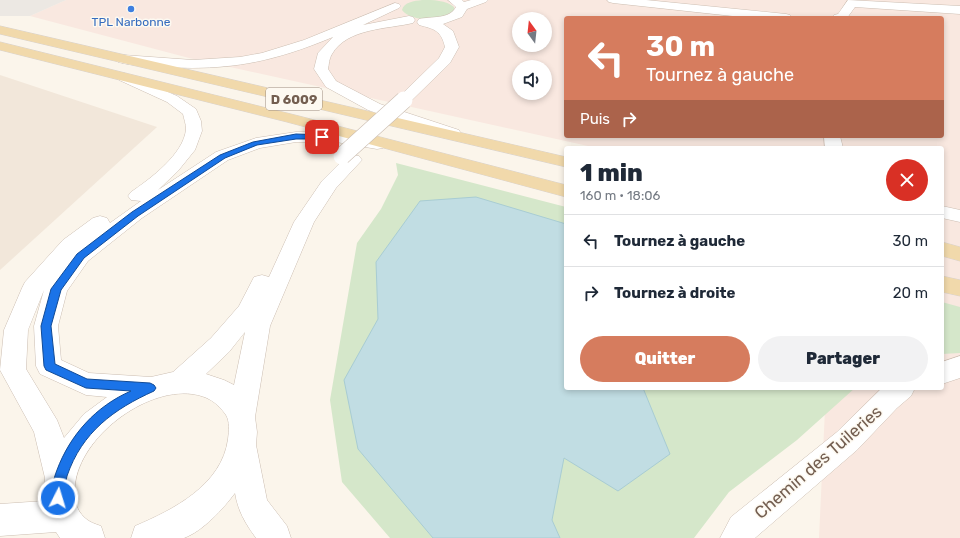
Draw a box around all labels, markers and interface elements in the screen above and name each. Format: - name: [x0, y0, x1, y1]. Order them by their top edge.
- marker: TPL Narbonne: [126, 4, 136, 14]
- north arrow: [512, 12, 552, 52]
- map controls: [512, 12, 552, 100]
- place label: TPL Narbonne: [92, 15, 171, 29]
- text: 30 m: [646, 30, 715, 63]
- icon: left: [580, 32, 632, 84]
- button: sound: [512, 60, 552, 100]
- text: Tournez à gauche: [646, 64, 794, 86]
- road number: D 6009: [266, 88, 322, 110]
- icon: right: [618, 108, 640, 130]
- text: Puis: [580, 110, 610, 128]
- pin: [305, 120, 339, 154]
- icon: arrive: [311, 126, 333, 148]
- text: 1 min: [580, 159, 643, 187]
- button: close: [886, 159, 928, 201]
- text: 160 m · 18:06: [580, 188, 660, 203]
- icon: left: [580, 230, 602, 252]
- text: Tournez à gauche: [614, 232, 745, 250]
- text: 30 m: [892, 232, 928, 250]
- icon: right: [580, 282, 602, 304]
- text: Tournez à droite: [614, 284, 735, 302]
- text: 20 m: [893, 284, 928, 302]
- button: Quitter: [580, 336, 750, 382]
- button: Partager: [758, 336, 928, 382]
- street label: Chemin des Tuileries: [750, 401, 886, 523]
- position arrow: [37, 477, 79, 519]

